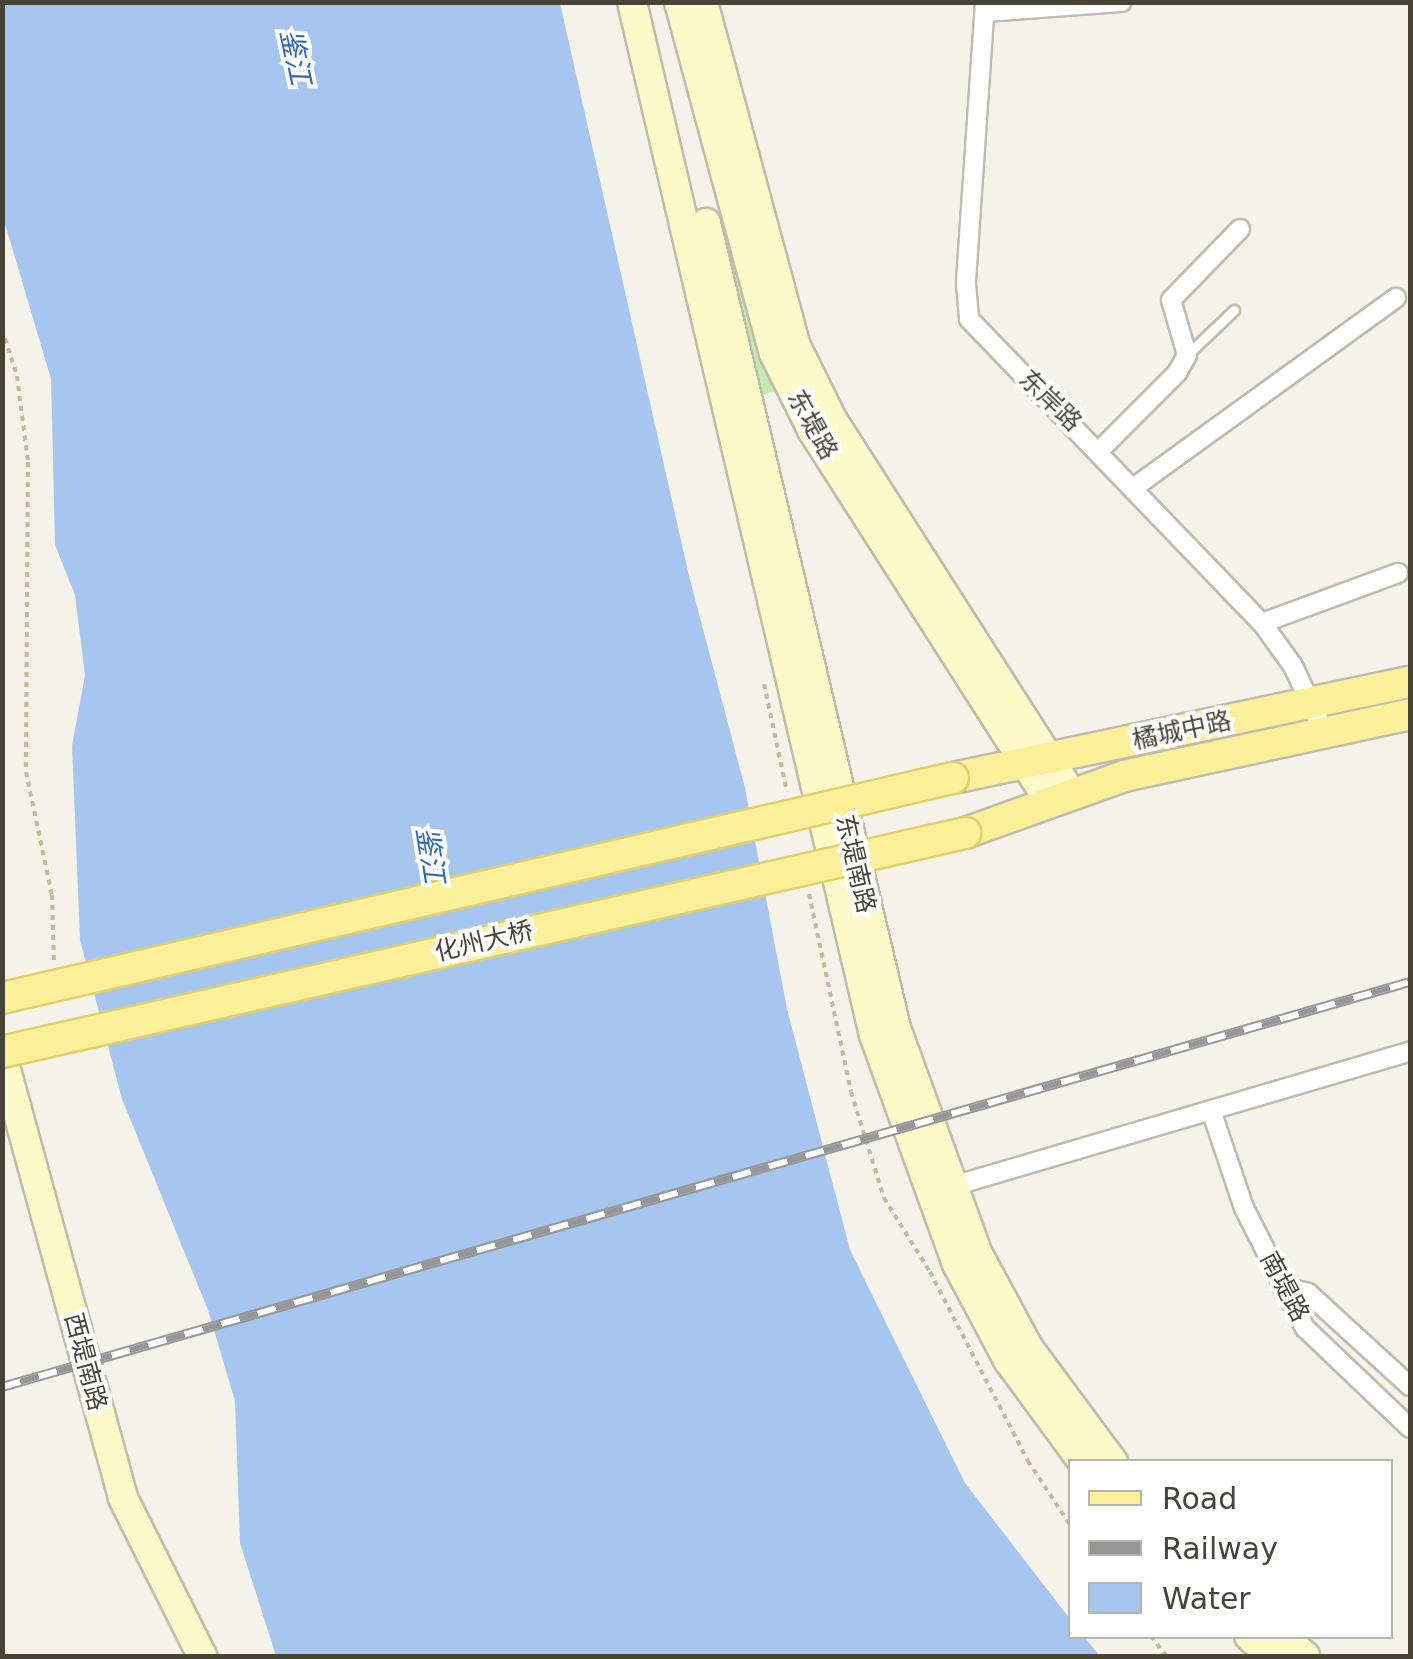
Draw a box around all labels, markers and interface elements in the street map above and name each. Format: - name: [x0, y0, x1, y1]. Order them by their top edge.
- water label: 鉴江: [273, 26, 317, 88]
- street label: 东岸路: [1013, 364, 1087, 438]
- street label: 东堤路: [781, 385, 843, 465]
- street label: 橘城中路: [1130, 706, 1234, 756]
- street label: 东堤南路: [829, 812, 881, 916]
- water label: 鉴江: [409, 825, 451, 885]
- street label: 化州大桥: [432, 916, 536, 968]
- street label: 南堤路: [1253, 1247, 1315, 1327]
- street label: 西堤南路: [58, 1310, 112, 1414]
- legend: [1068, 1459, 1393, 1639]
- text: Road: [1162, 1481, 1237, 1516]
- text: Railway: [1162, 1531, 1278, 1566]
- text: Water: [1162, 1581, 1251, 1616]

